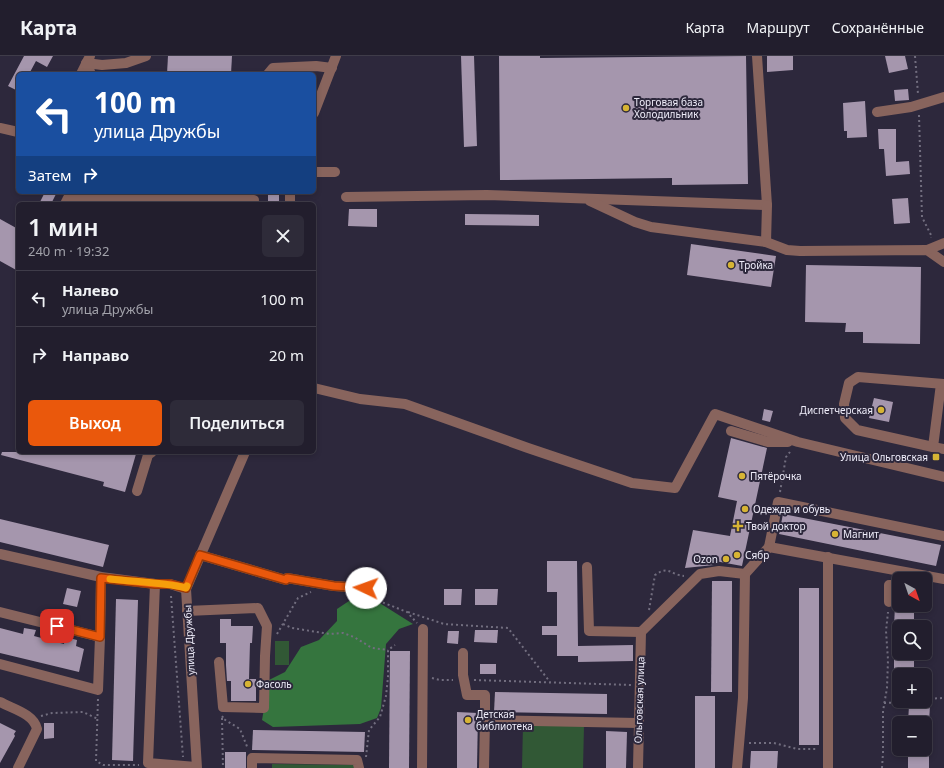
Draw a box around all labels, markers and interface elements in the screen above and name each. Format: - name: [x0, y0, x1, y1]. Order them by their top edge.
- text: Карта: [20, 15, 77, 41]
- text: Карта: [685, 18, 724, 37]
- text: Маршрут: [746, 18, 810, 37]
- text: Сохранённые: [832, 18, 924, 37]
- text: 100 m: [94, 83, 177, 121]
- icon: left: [28, 88, 80, 140]
- place label: Торговая база Холодильник: [634, 95, 703, 121]
- marker: Торговая база Холодильник: [621, 103, 631, 113]
- text: улица Дружбы: [94, 119, 220, 143]
- icon: right: [79, 164, 101, 186]
- text: Затем: [28, 165, 71, 185]
- text: 1 мин: [28, 210, 99, 243]
- button: close: [262, 215, 304, 257]
- text: 240 m · 19:32: [28, 242, 109, 260]
- place label: Тройка: [739, 258, 773, 272]
- marker: Тройка: [726, 260, 736, 270]
- text: Налево: [62, 280, 119, 300]
- icon: left: [28, 288, 50, 310]
- text: 100 m: [260, 289, 304, 309]
- text: улица Дружбы: [62, 300, 153, 318]
- icon: right: [28, 344, 50, 366]
- text: Направо: [62, 345, 129, 365]
- text: 20 m: [269, 345, 304, 365]
- button: Выход: [28, 400, 162, 446]
- button: Поделиться: [170, 400, 304, 446]
- place label: Диспетчерская: [800, 403, 873, 417]
- marker: Диспетчерская: [876, 405, 886, 415]
- place label: Улица Ольговская: [840, 450, 928, 464]
- marker: Улица Ольговская: [931, 452, 941, 462]
- place label: Пятёрочка: [750, 469, 802, 483]
- marker: Пятёрочка: [737, 471, 747, 481]
- place label: Одежда и обувь: [753, 502, 830, 516]
- marker: Одежда и обувь: [740, 504, 750, 514]
- place label: Твой доктор: [746, 519, 806, 533]
- marker: Твой доктор: [733, 521, 743, 531]
- place label: Магнит: [843, 527, 879, 541]
- marker: Магнит: [830, 529, 840, 539]
- place label: Сябр: [745, 548, 769, 562]
- marker: Сябр: [732, 550, 742, 560]
- place label: Ozon: [693, 552, 718, 566]
- marker: Ozon: [721, 554, 731, 564]
- position arrow: [345, 567, 387, 609]
- north arrow: [892, 572, 932, 612]
- map controls: [892, 572, 932, 756]
- street label: улица Дружбы: [180, 605, 198, 675]
- pin: [40, 609, 74, 643]
- icon: arrive: [46, 615, 68, 637]
- button: search: [892, 620, 932, 660]
- street label: Ольговская улица: [630, 656, 648, 744]
- button: +: [892, 668, 932, 708]
- place label: Фасоль: [256, 677, 292, 691]
- marker: Фасоль: [243, 679, 253, 689]
- place label: Детская библиотека: [476, 707, 533, 733]
- marker: Детская библиотека: [463, 715, 473, 725]
- button: −: [892, 716, 932, 756]

